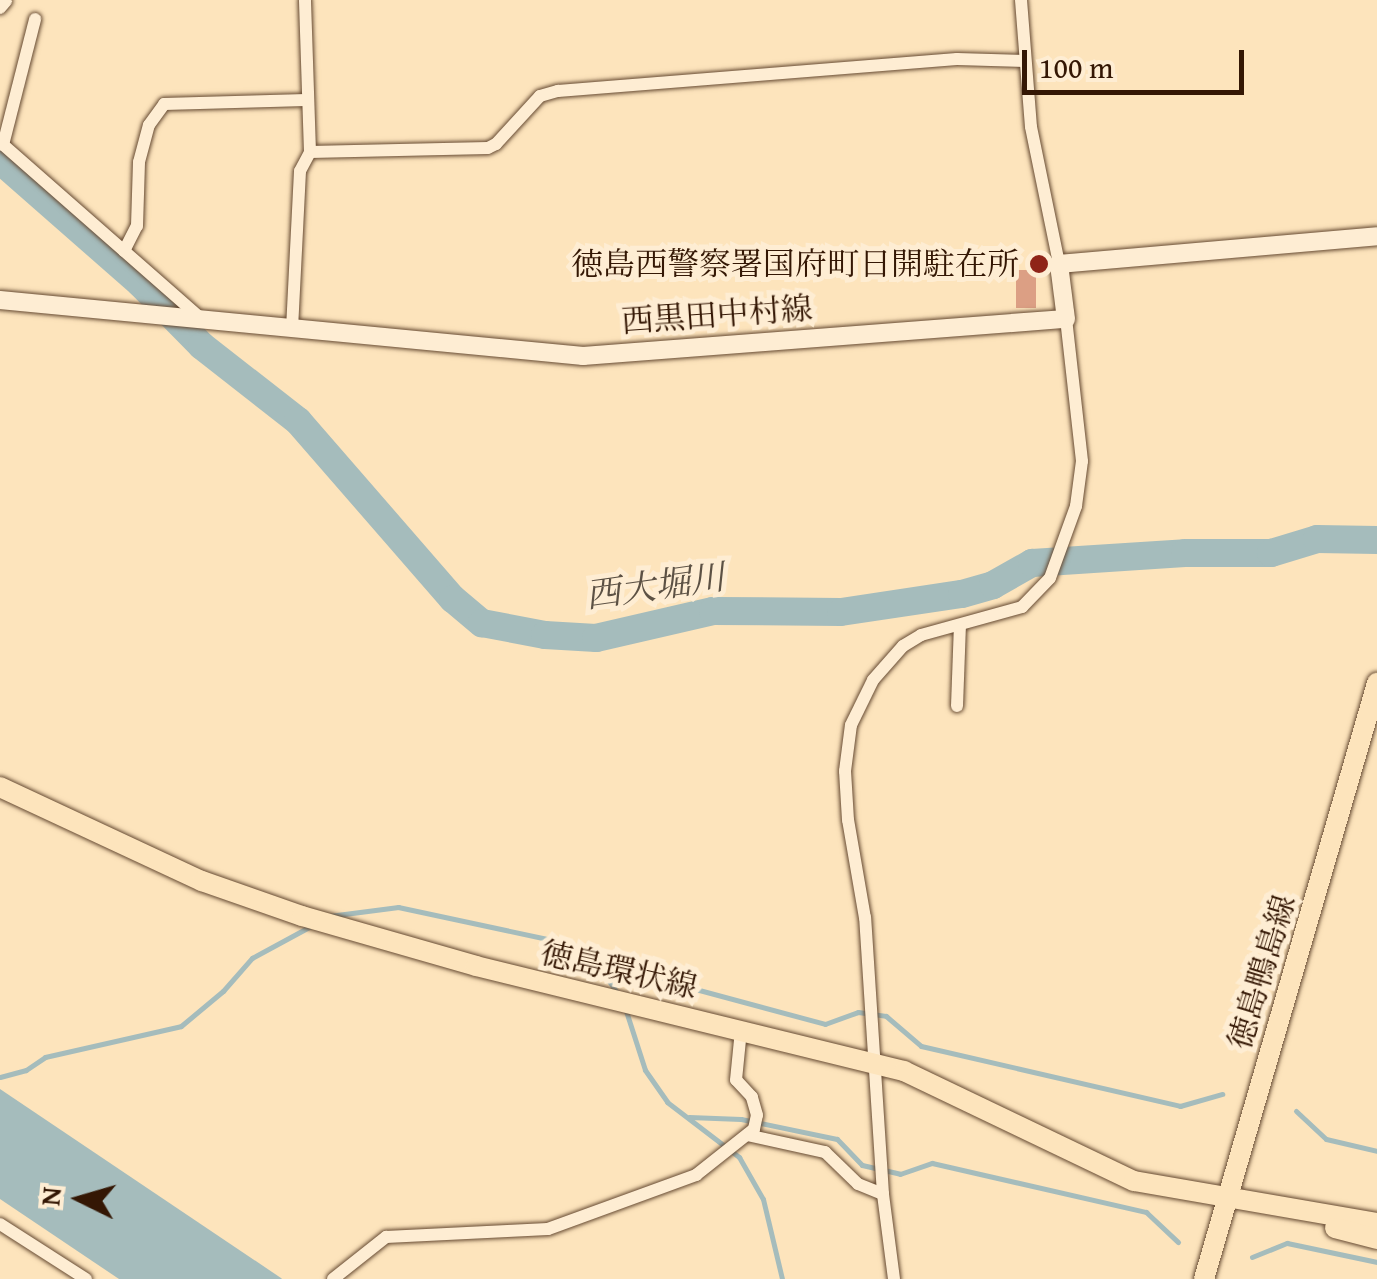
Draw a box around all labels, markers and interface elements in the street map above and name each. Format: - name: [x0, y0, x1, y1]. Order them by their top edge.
- scale bar: [1027, 30, 1250, 92]
- text: 100 m: [1039, 45, 1113, 89]
- place label: 徳島西警察署国府町日開駐在所: [571, 245, 1019, 283]
- marker: 徳島西警察署国府町日開駐在所: [1028, 253, 1050, 275]
- street label: 西黒田中村線: [620, 289, 814, 341]
- water label: 西大堀川: [583, 555, 727, 617]
- street label: 徳島鴨島線: [1220, 890, 1304, 1054]
- street label: 徳島環状線: [537, 933, 701, 1007]
- north arrow: [30, 1149, 130, 1249]
- text: N: [28, 1185, 71, 1207]

